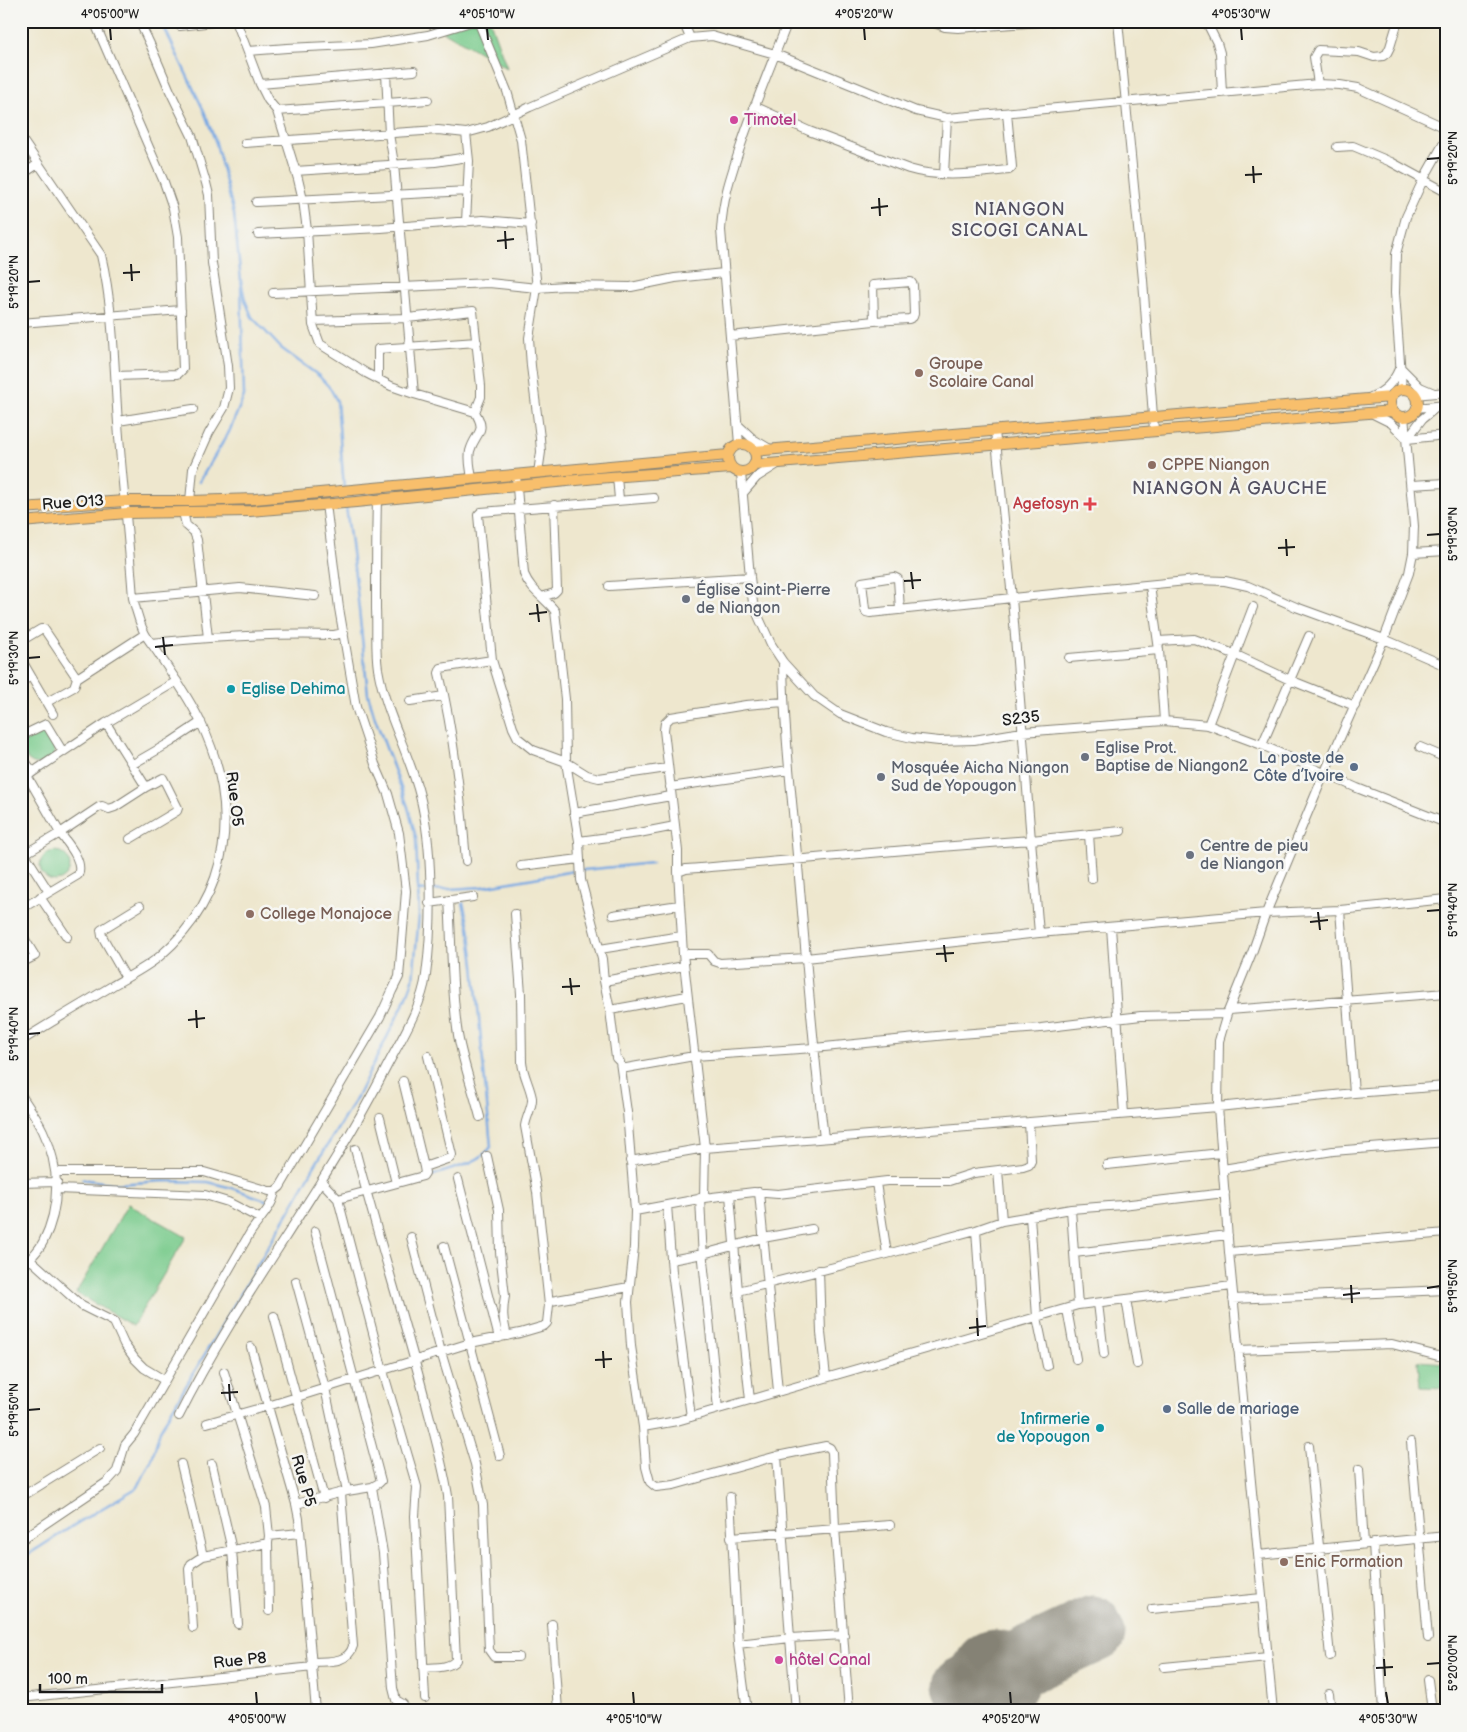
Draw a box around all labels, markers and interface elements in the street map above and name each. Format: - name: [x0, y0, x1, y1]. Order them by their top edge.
- text: 4°05'00"W: [81, 7, 139, 22]
- text: 4°05'10"W: [459, 7, 515, 22]
- text: 4°05'20"W: [835, 7, 893, 22]
- text: 4°05'30"W: [1212, 7, 1270, 22]
- place label: Timotel: [744, 111, 796, 130]
- marker: Timotel: [728, 114, 740, 126]
- text: 5°19'20"N: [1446, 131, 1461, 185]
- district label: NIANGON SICOGI CANAL: [951, 199, 1089, 241]
- text: 5°19'20"N: [7, 255, 22, 309]
- place label: Groupe Scolaire Canal: [929, 355, 1034, 392]
- marker: Groupe Scolaire Canal: [913, 367, 925, 379]
- place label: CPPE Niangon: [1162, 456, 1270, 475]
- marker: CPPE Niangon: [1146, 459, 1158, 471]
- district label: NIANGON À GAUCHE: [1132, 476, 1328, 499]
- street label: Rue O13: [41, 491, 105, 515]
- place label: Agefosyn: [1013, 495, 1079, 514]
- marker: Agefosyn: [1083, 497, 1097, 511]
- text: 5°19'30"N: [1446, 507, 1461, 561]
- place label: Église Saint-Pierre de Niangon: [696, 579, 831, 618]
- marker: Église Saint-Pierre de Niangon: [680, 593, 692, 605]
- text: 5°19'30"N: [7, 631, 22, 685]
- place label: Eglise Dehima: [241, 680, 346, 699]
- marker: Eglise Dehima: [225, 683, 237, 695]
- street label: S235: [1001, 707, 1041, 731]
- place label: Eglise Prot. Baptise de Niangon2: [1095, 739, 1249, 776]
- place label: La poste de Côte d’Ivoire: [1253, 749, 1345, 786]
- marker: Eglise Prot. Baptise de Niangon2: [1079, 751, 1091, 763]
- place label: Mosquée Aicha Niangon Sud de Yopougon: [891, 759, 1069, 796]
- marker: La poste de Côte d’Ivoire: [1348, 761, 1360, 773]
- street label: Rue O5: [221, 770, 247, 828]
- marker: Mosquée Aicha Niangon Sud de Yopougon: [875, 771, 887, 783]
- place label: Centre de pieu de Niangon: [1200, 837, 1308, 874]
- marker: Centre de pieu de Niangon: [1184, 849, 1196, 861]
- text: 5°19'40"N: [1446, 883, 1461, 937]
- place label: College Monajoce: [260, 905, 392, 924]
- marker: College Monajoce: [244, 908, 256, 920]
- text: 5°19'40"N: [7, 1007, 22, 1061]
- text: 5°19'50"N: [1446, 1259, 1461, 1313]
- text: 5°19'50"N: [7, 1383, 22, 1437]
- place label: Salle de mariage: [1177, 1400, 1300, 1419]
- marker: Salle de mariage: [1161, 1403, 1173, 1415]
- place label: Infirmerie de Yopougon: [996, 1410, 1091, 1447]
- marker: Infirmerie de Yopougon: [1094, 1422, 1106, 1434]
- street label: Rue P5: [287, 1453, 319, 1509]
- place label: Enic Formation: [1294, 1553, 1403, 1572]
- marker: Enic Formation: [1278, 1556, 1290, 1568]
- text: 5°20'00"N: [1446, 1635, 1461, 1691]
- street label: Rue P8: [212, 1649, 268, 1673]
- place label: hôtel Canal: [789, 1651, 871, 1670]
- marker: hôtel Canal: [773, 1654, 785, 1666]
- scale bar: [40, 1662, 162, 1694]
- text: 100 m: [48, 1670, 88, 1689]
- text: 4°05'00"W: [228, 1712, 286, 1727]
- text: 4°05'10"W: [606, 1712, 662, 1727]
- text: 4°05'20"W: [982, 1712, 1040, 1727]
- text: 4°05'30"W: [1359, 1712, 1417, 1727]

